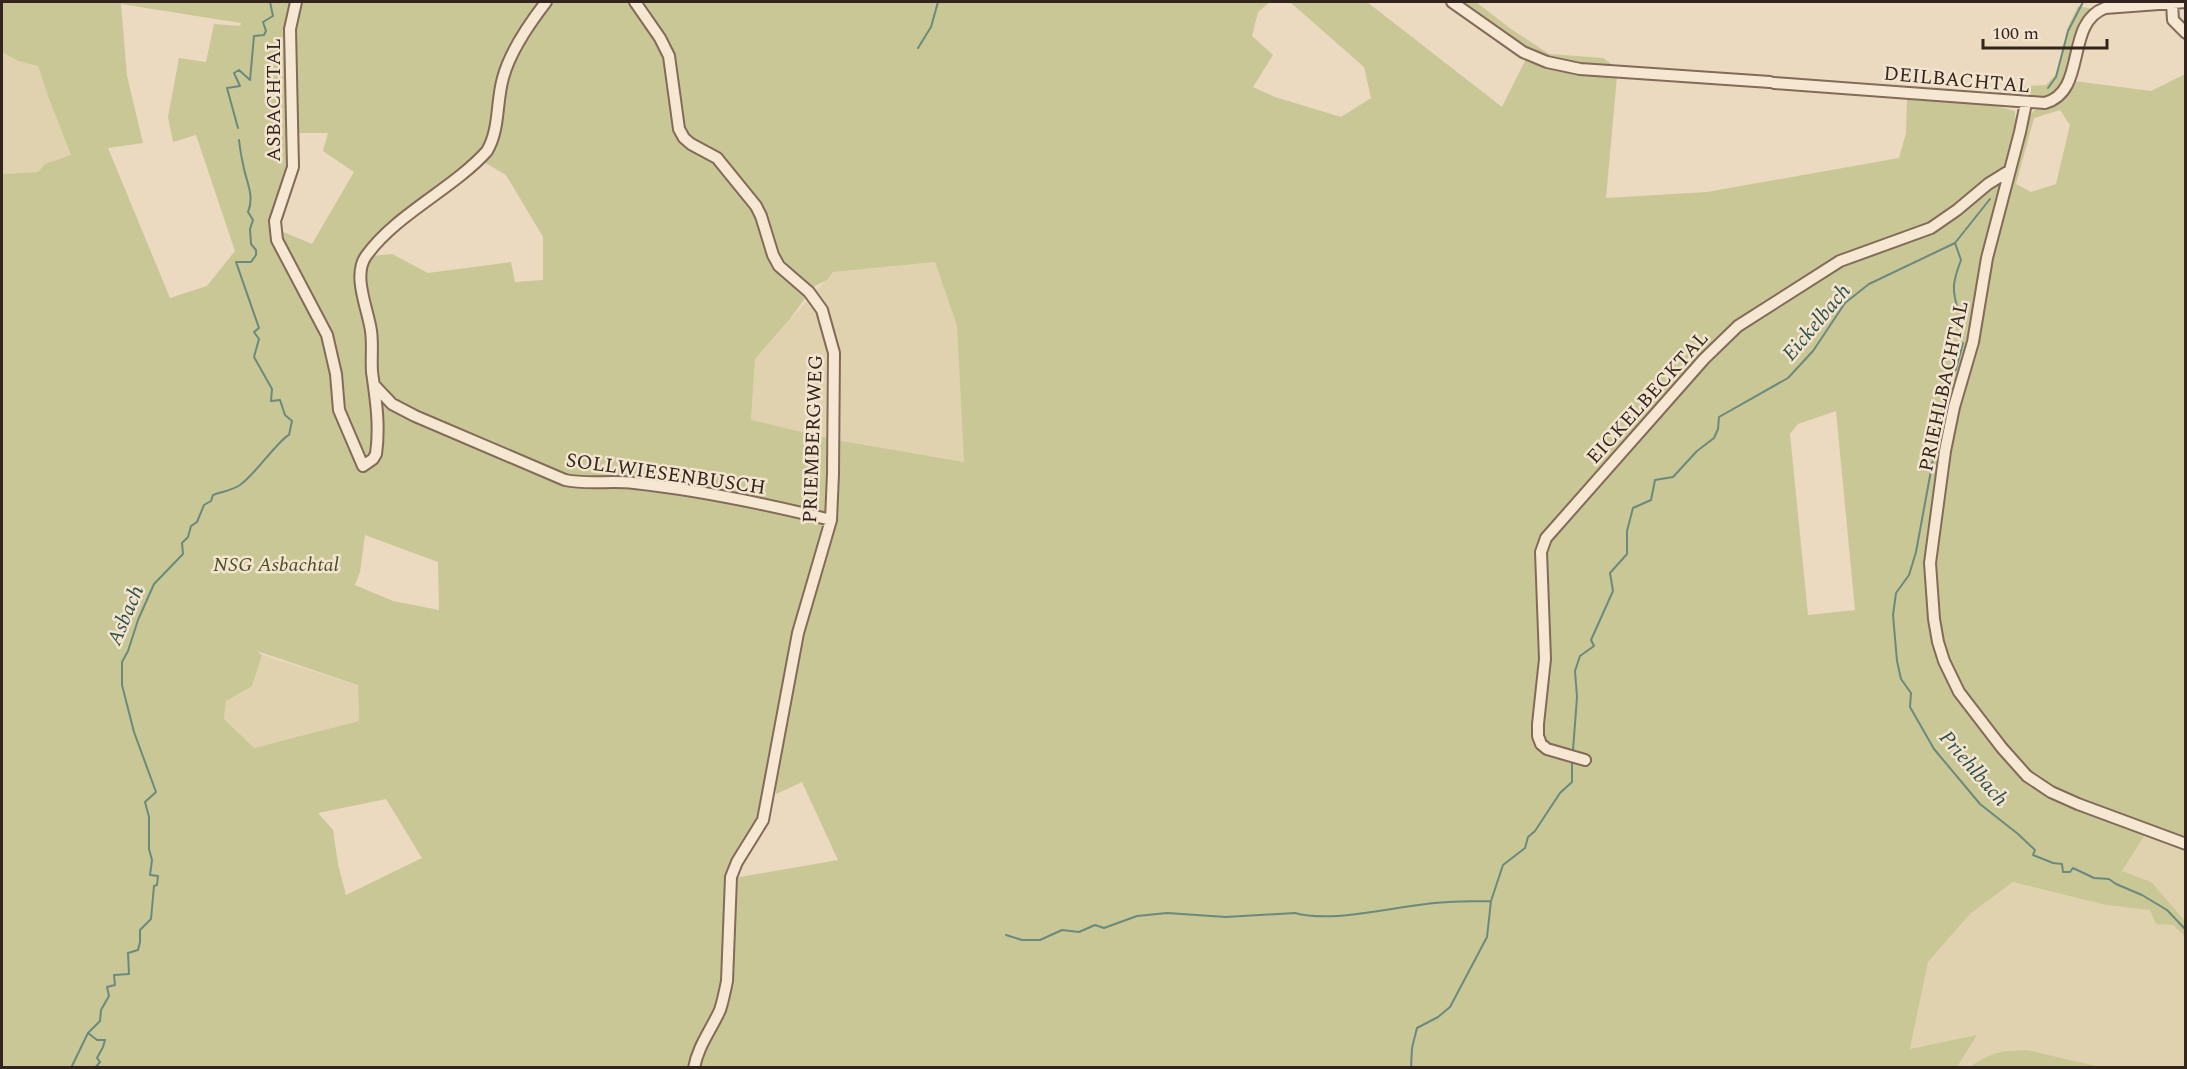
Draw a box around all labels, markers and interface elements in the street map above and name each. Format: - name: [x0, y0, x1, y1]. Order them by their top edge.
- scale bar: [1983, 12, 2108, 50]
- text: 100 m: [1992, 20, 2039, 47]
- street label: ASBACHTAL: [259, 38, 289, 162]
- street label: DEILBACHTAL: [1882, 59, 2032, 101]
- water label: Eickelbach: [1775, 277, 1859, 369]
- street label: PRIEHLBACHTAL: [1911, 298, 1977, 474]
- street label: EICKELBECKTAL: [1580, 324, 1716, 471]
- street label: PRIEMBERGWEG: [795, 354, 831, 524]
- street label: SOLLWIESENBUSCH: [564, 445, 768, 503]
- park label: NSG Asbachtal: [213, 550, 339, 580]
- water label: Asbach: [99, 580, 153, 651]
- water label: Priehlbach: [1931, 723, 2016, 814]

